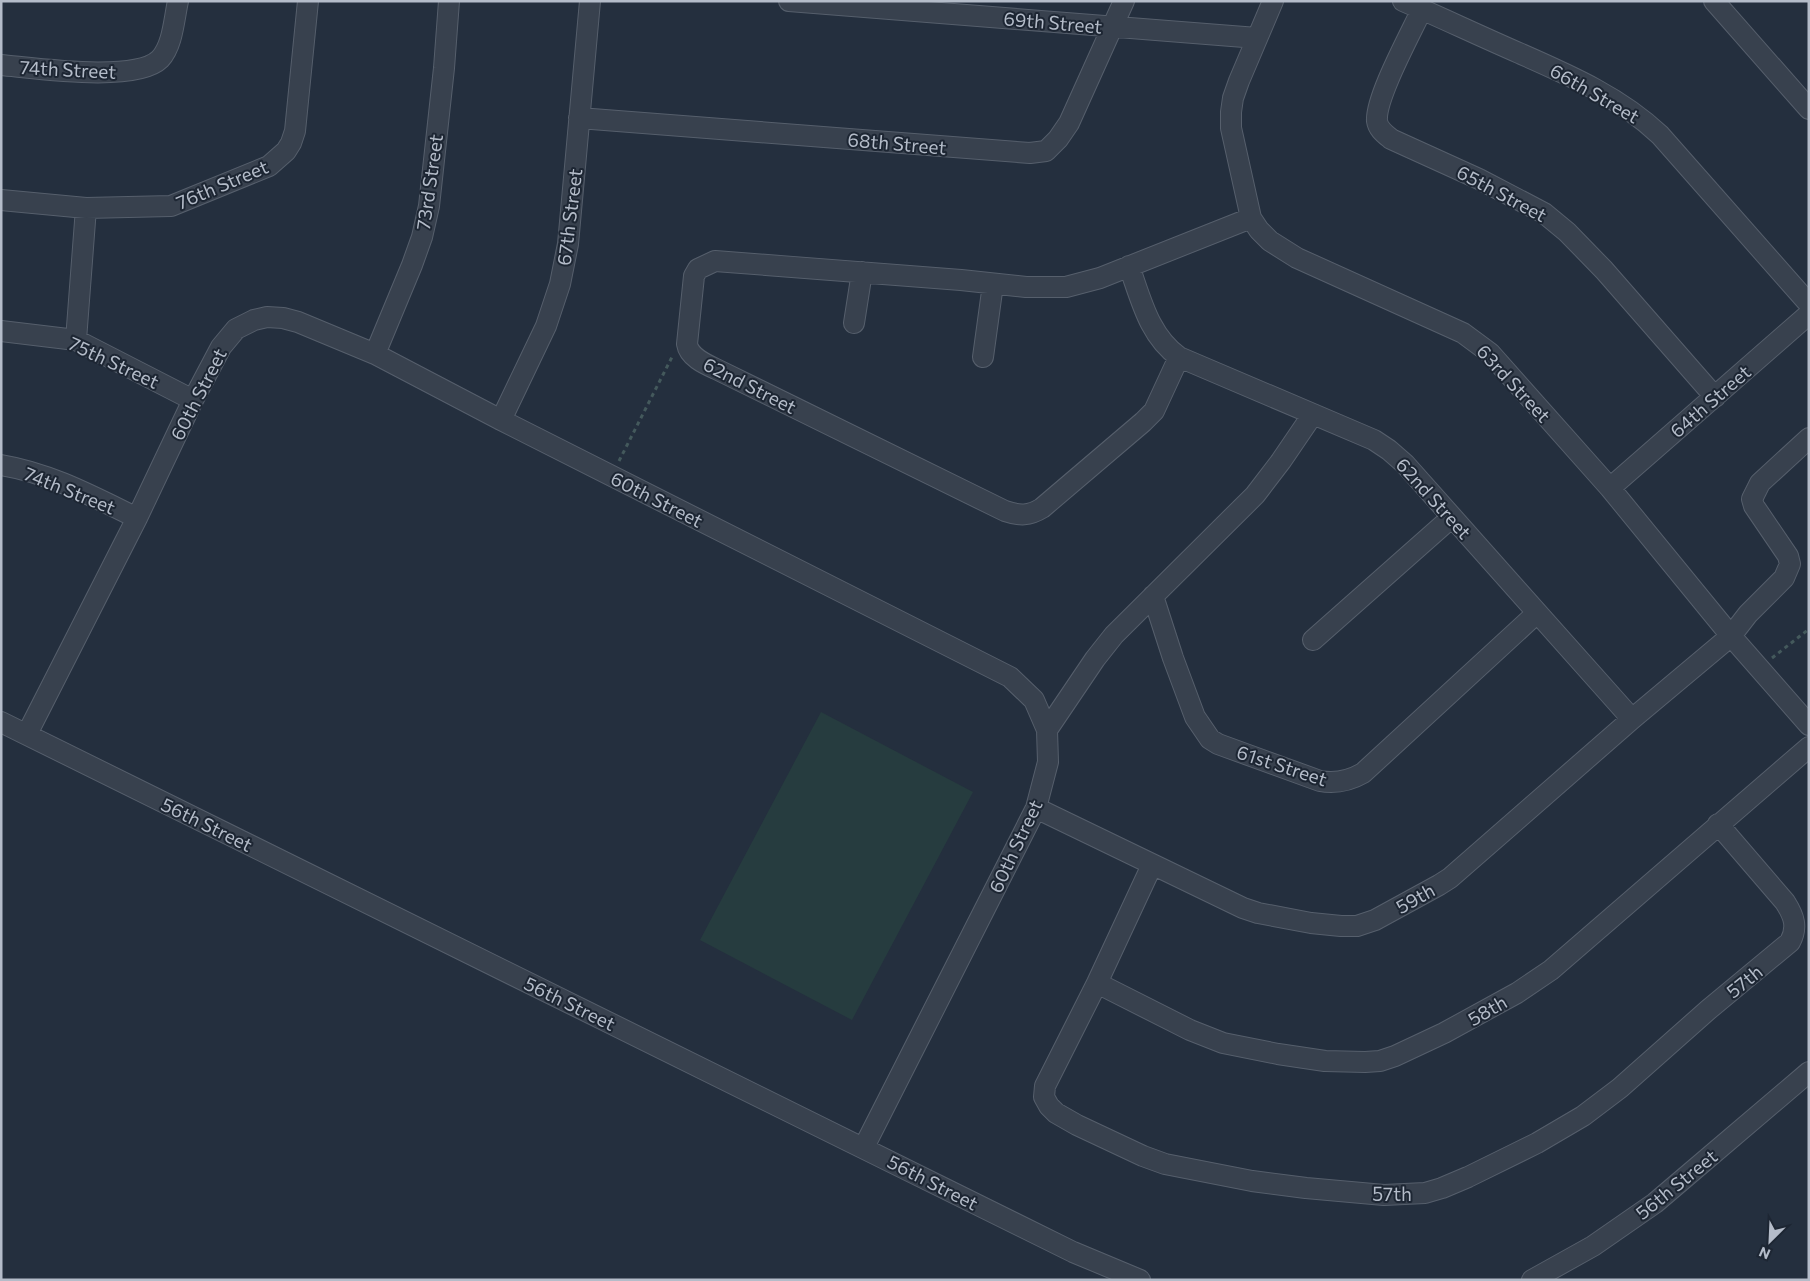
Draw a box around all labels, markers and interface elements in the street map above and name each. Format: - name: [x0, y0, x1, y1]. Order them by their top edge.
- street label: 69th Street: [1003, 6, 1103, 38]
- street label: 74th Street: [19, 55, 117, 83]
- street label: 66th Street: [1546, 58, 1644, 128]
- street label: 68th Street: [847, 127, 948, 159]
- street label: 73rd Street: [411, 132, 447, 231]
- street label: 76th Street: [173, 154, 272, 214]
- street label: 65th Street: [1453, 160, 1551, 226]
- street label: 67th Street: [552, 167, 586, 267]
- street label: 75th Street: [65, 331, 163, 393]
- street label: 63rd Street: [1472, 339, 1556, 427]
- street label: 60th Street: [165, 344, 231, 444]
- street label: 62nd Street: [700, 352, 801, 418]
- street label: 64th Street: [1665, 360, 1755, 442]
- street label: 62nd Street: [1392, 453, 1477, 543]
- street label: 74th Street: [21, 461, 119, 519]
- street label: 60th Street: [607, 466, 707, 532]
- street label: 61st Street: [1234, 740, 1330, 790]
- street label: 56th Street: [158, 792, 256, 856]
- street label: 60th Street: [983, 796, 1047, 896]
- street label: 59th: [1391, 878, 1439, 918]
- street label: 57th: [1721, 960, 1767, 1002]
- street label: 56th Street: [521, 971, 619, 1035]
- street label: 58th: [1463, 990, 1511, 1030]
- street label: 56th Street: [1631, 1144, 1722, 1224]
- street label: 56th Street: [884, 1149, 982, 1215]
- street label: 57th: [1372, 1182, 1412, 1205]
- north arrow: [1745, 1216, 1795, 1266]
- text: N: [1756, 1243, 1773, 1263]

